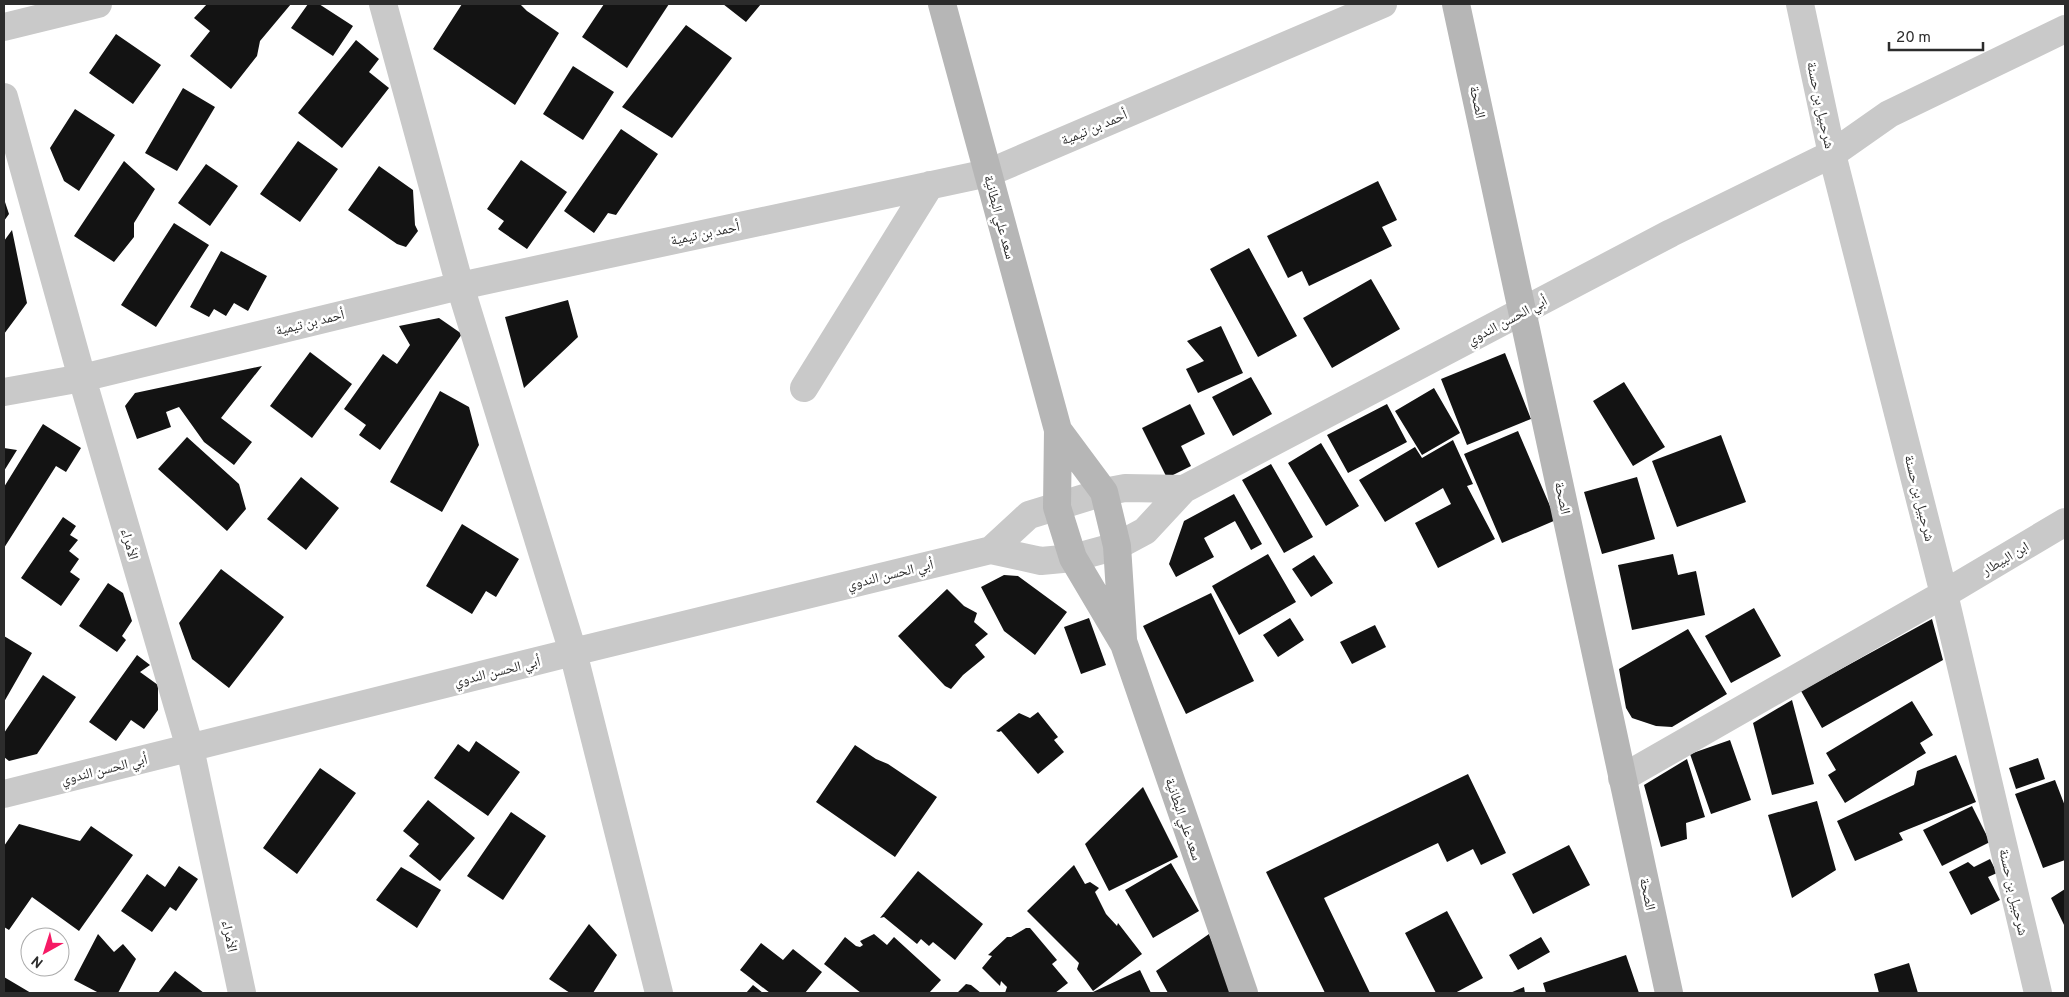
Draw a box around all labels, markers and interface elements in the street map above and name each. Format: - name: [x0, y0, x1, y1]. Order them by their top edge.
- scale bar: [1889, 20, 1983, 52]
- text: 20 m: [1896, 29, 1931, 48]
- street label: شرحبيل بن حسنة: [1802, 60, 1837, 150]
- street label: الصحة: [1465, 84, 1488, 120]
- street label: أحمد بن تيمية: [1059, 106, 1130, 150]
- street label: سعد علي البطانية: [978, 174, 1018, 262]
- street label: أحمد بن تيمية: [669, 218, 741, 250]
- street label: أبي الحسن الندوي: [1464, 292, 1552, 351]
- street label: أحمد بن تيمية: [274, 306, 347, 340]
- street label: شرحبيل بن حسنة: [1900, 453, 1937, 543]
- street label: الصحة: [1550, 480, 1573, 516]
- street label: الأمراء: [116, 527, 141, 562]
- street label: ابن البيطار: [1978, 539, 2032, 580]
- street label: أبي الحسن الندوي: [845, 556, 936, 596]
- street label: أبي الحسن الندوي: [452, 653, 543, 693]
- street label: أبي الحسن الندوي: [59, 751, 150, 791]
- street label: سعد علي البطانية: [1159, 776, 1205, 864]
- street label: شرحبيل بن حسنة: [1994, 847, 2031, 937]
- street label: الصحة: [1635, 876, 1658, 912]
- street label: الأمراء: [217, 919, 240, 954]
- north arrow: [20, 927, 70, 977]
- text: N: [29, 951, 47, 971]

